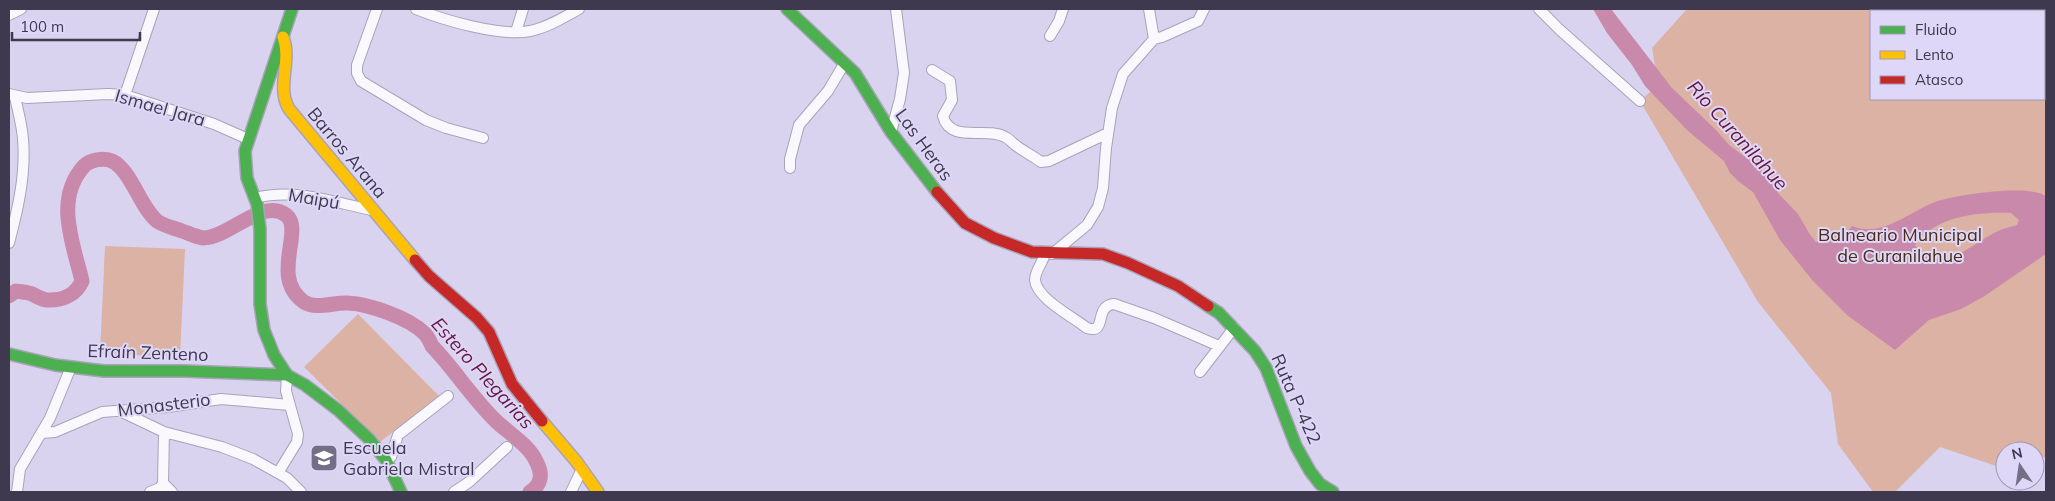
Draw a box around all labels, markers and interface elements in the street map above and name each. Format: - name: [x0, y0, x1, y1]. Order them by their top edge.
- scale bar: [12, 10, 140, 42]
- legend: [1870, 10, 2045, 100]
- text: 100 m: [20, 17, 64, 36]
- text: Fluido: [1915, 20, 1957, 39]
- text: Lento: [1915, 45, 1954, 64]
- text: Atasco: [1915, 70, 1963, 89]
- water label: Río Curanilahue: [1682, 75, 1794, 195]
- street label: Ismael Jara: [112, 84, 208, 131]
- street label: Barros Arana: [303, 102, 392, 203]
- street label: Las Heras: [890, 104, 958, 185]
- street label: Maipú: [287, 183, 342, 214]
- park label: Balneario Municipal de Curanilahue: [1818, 223, 1982, 267]
- water label: Estero Plegarias: [427, 312, 539, 434]
- street label: Efraín Zenteno: [87, 339, 209, 366]
- street label: Ruta P-422: [1266, 350, 1326, 447]
- street label: Monasterio: [116, 387, 212, 422]
- place label: Escuela Gabriela Mistral: [343, 436, 475, 480]
- north arrow: [1995, 441, 2045, 491]
- school or university icon: Escuela Gabriela Mistral: [309, 443, 339, 473]
- text: N: [2010, 443, 2024, 463]

